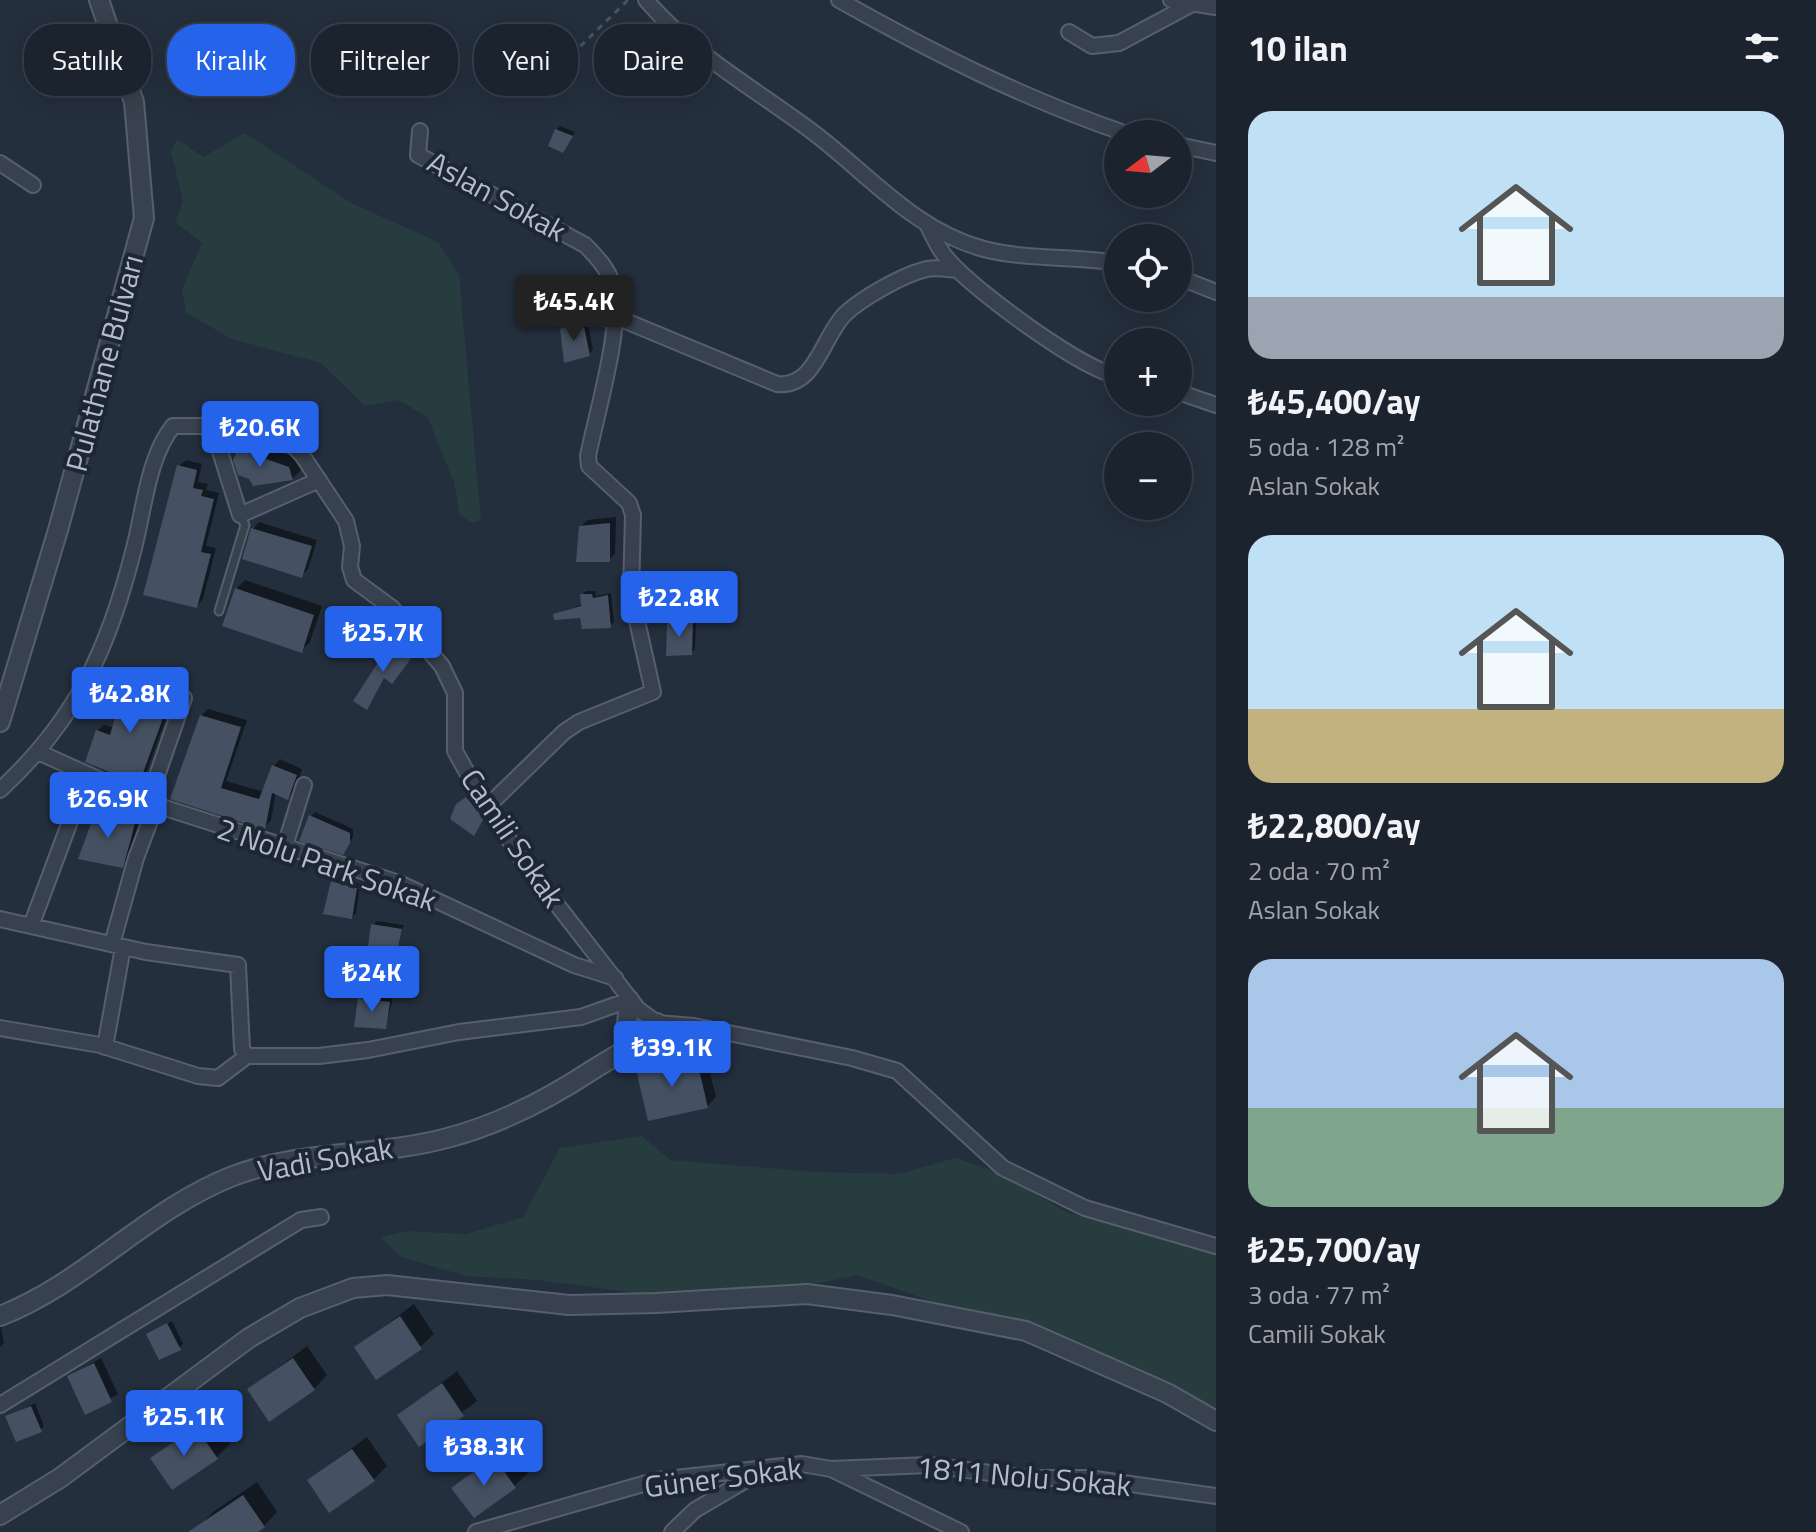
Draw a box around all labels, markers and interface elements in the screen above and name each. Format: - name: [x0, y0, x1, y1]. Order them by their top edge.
- text: 10 ilan: [1248, 22, 1348, 74]
- chip: Satılık: [24, 24, 151, 96]
- chip: Kiralık: [167, 24, 295, 96]
- chip: Filtreler: [311, 24, 458, 96]
- chip: Yeni: [474, 24, 578, 96]
- chip: Daire: [594, 24, 712, 96]
- icon: filters: [1740, 26, 1784, 70]
- north arrow: [1104, 120, 1192, 208]
- map controls: [1104, 120, 1192, 520]
- street label: Aslan Sokak: [419, 139, 575, 253]
- icon: home: [1444, 163, 1588, 307]
- button: locate: [1104, 224, 1192, 312]
- street label: Pulathane Bulvarı: [53, 249, 155, 477]
- pin: ₺45.4K: [509, 275, 639, 343]
- text: ₺45.4K: [534, 281, 614, 320]
- button: +: [1104, 328, 1192, 416]
- text: ₺45,400/ay: [1248, 375, 1421, 427]
- pin: ₺20.6K: [195, 401, 325, 469]
- text: ₺20.6K: [220, 407, 300, 446]
- text: 5 oda · 128 m²: [1248, 427, 1404, 466]
- button: −: [1104, 432, 1192, 520]
- text: Aslan Sokak: [1248, 466, 1380, 505]
- pin: ₺22.8K: [614, 571, 744, 639]
- text: ₺22.8K: [639, 577, 719, 616]
- icon: home: [1444, 587, 1588, 731]
- pin: ₺25.7K: [318, 606, 448, 674]
- text: ₺25.7K: [343, 612, 423, 651]
- pin: ₺42.8K: [65, 667, 195, 735]
- text: ₺42.8K: [90, 673, 170, 712]
- street label: Camili Sokak: [450, 759, 576, 917]
- pin: ₺26.9K: [43, 772, 173, 840]
- text: ₺26.9K: [68, 778, 148, 817]
- text: ₺22,800/ay: [1248, 799, 1421, 851]
- street label: 2 Nolu Park Sokak: [211, 805, 443, 923]
- text: 2 oda · 70 m²: [1248, 851, 1390, 890]
- text: Aslan Sokak: [1248, 890, 1380, 929]
- pin: ₺24K: [325, 946, 419, 1014]
- text: ₺24K: [342, 952, 402, 991]
- icon: home: [1444, 1011, 1588, 1155]
- pin: ₺39.1K: [607, 1021, 737, 1089]
- text: ₺39.1K: [632, 1027, 712, 1066]
- street label: Vadi Sokak: [254, 1124, 396, 1194]
- text: ₺25,700/ay: [1248, 1223, 1421, 1275]
- text: 3 oda · 77 m²: [1248, 1275, 1390, 1314]
- text: Camili Sokak: [1248, 1314, 1386, 1353]
- pin: ₺25.1K: [119, 1390, 249, 1458]
- text: ₺25.1K: [144, 1396, 224, 1435]
- pin: ₺38.3K: [419, 1420, 549, 1488]
- text: ₺38.3K: [444, 1426, 524, 1465]
- street label: 1811 Nolu Sokak: [915, 1444, 1133, 1508]
- street label: Güner Sokak: [642, 1445, 804, 1509]

